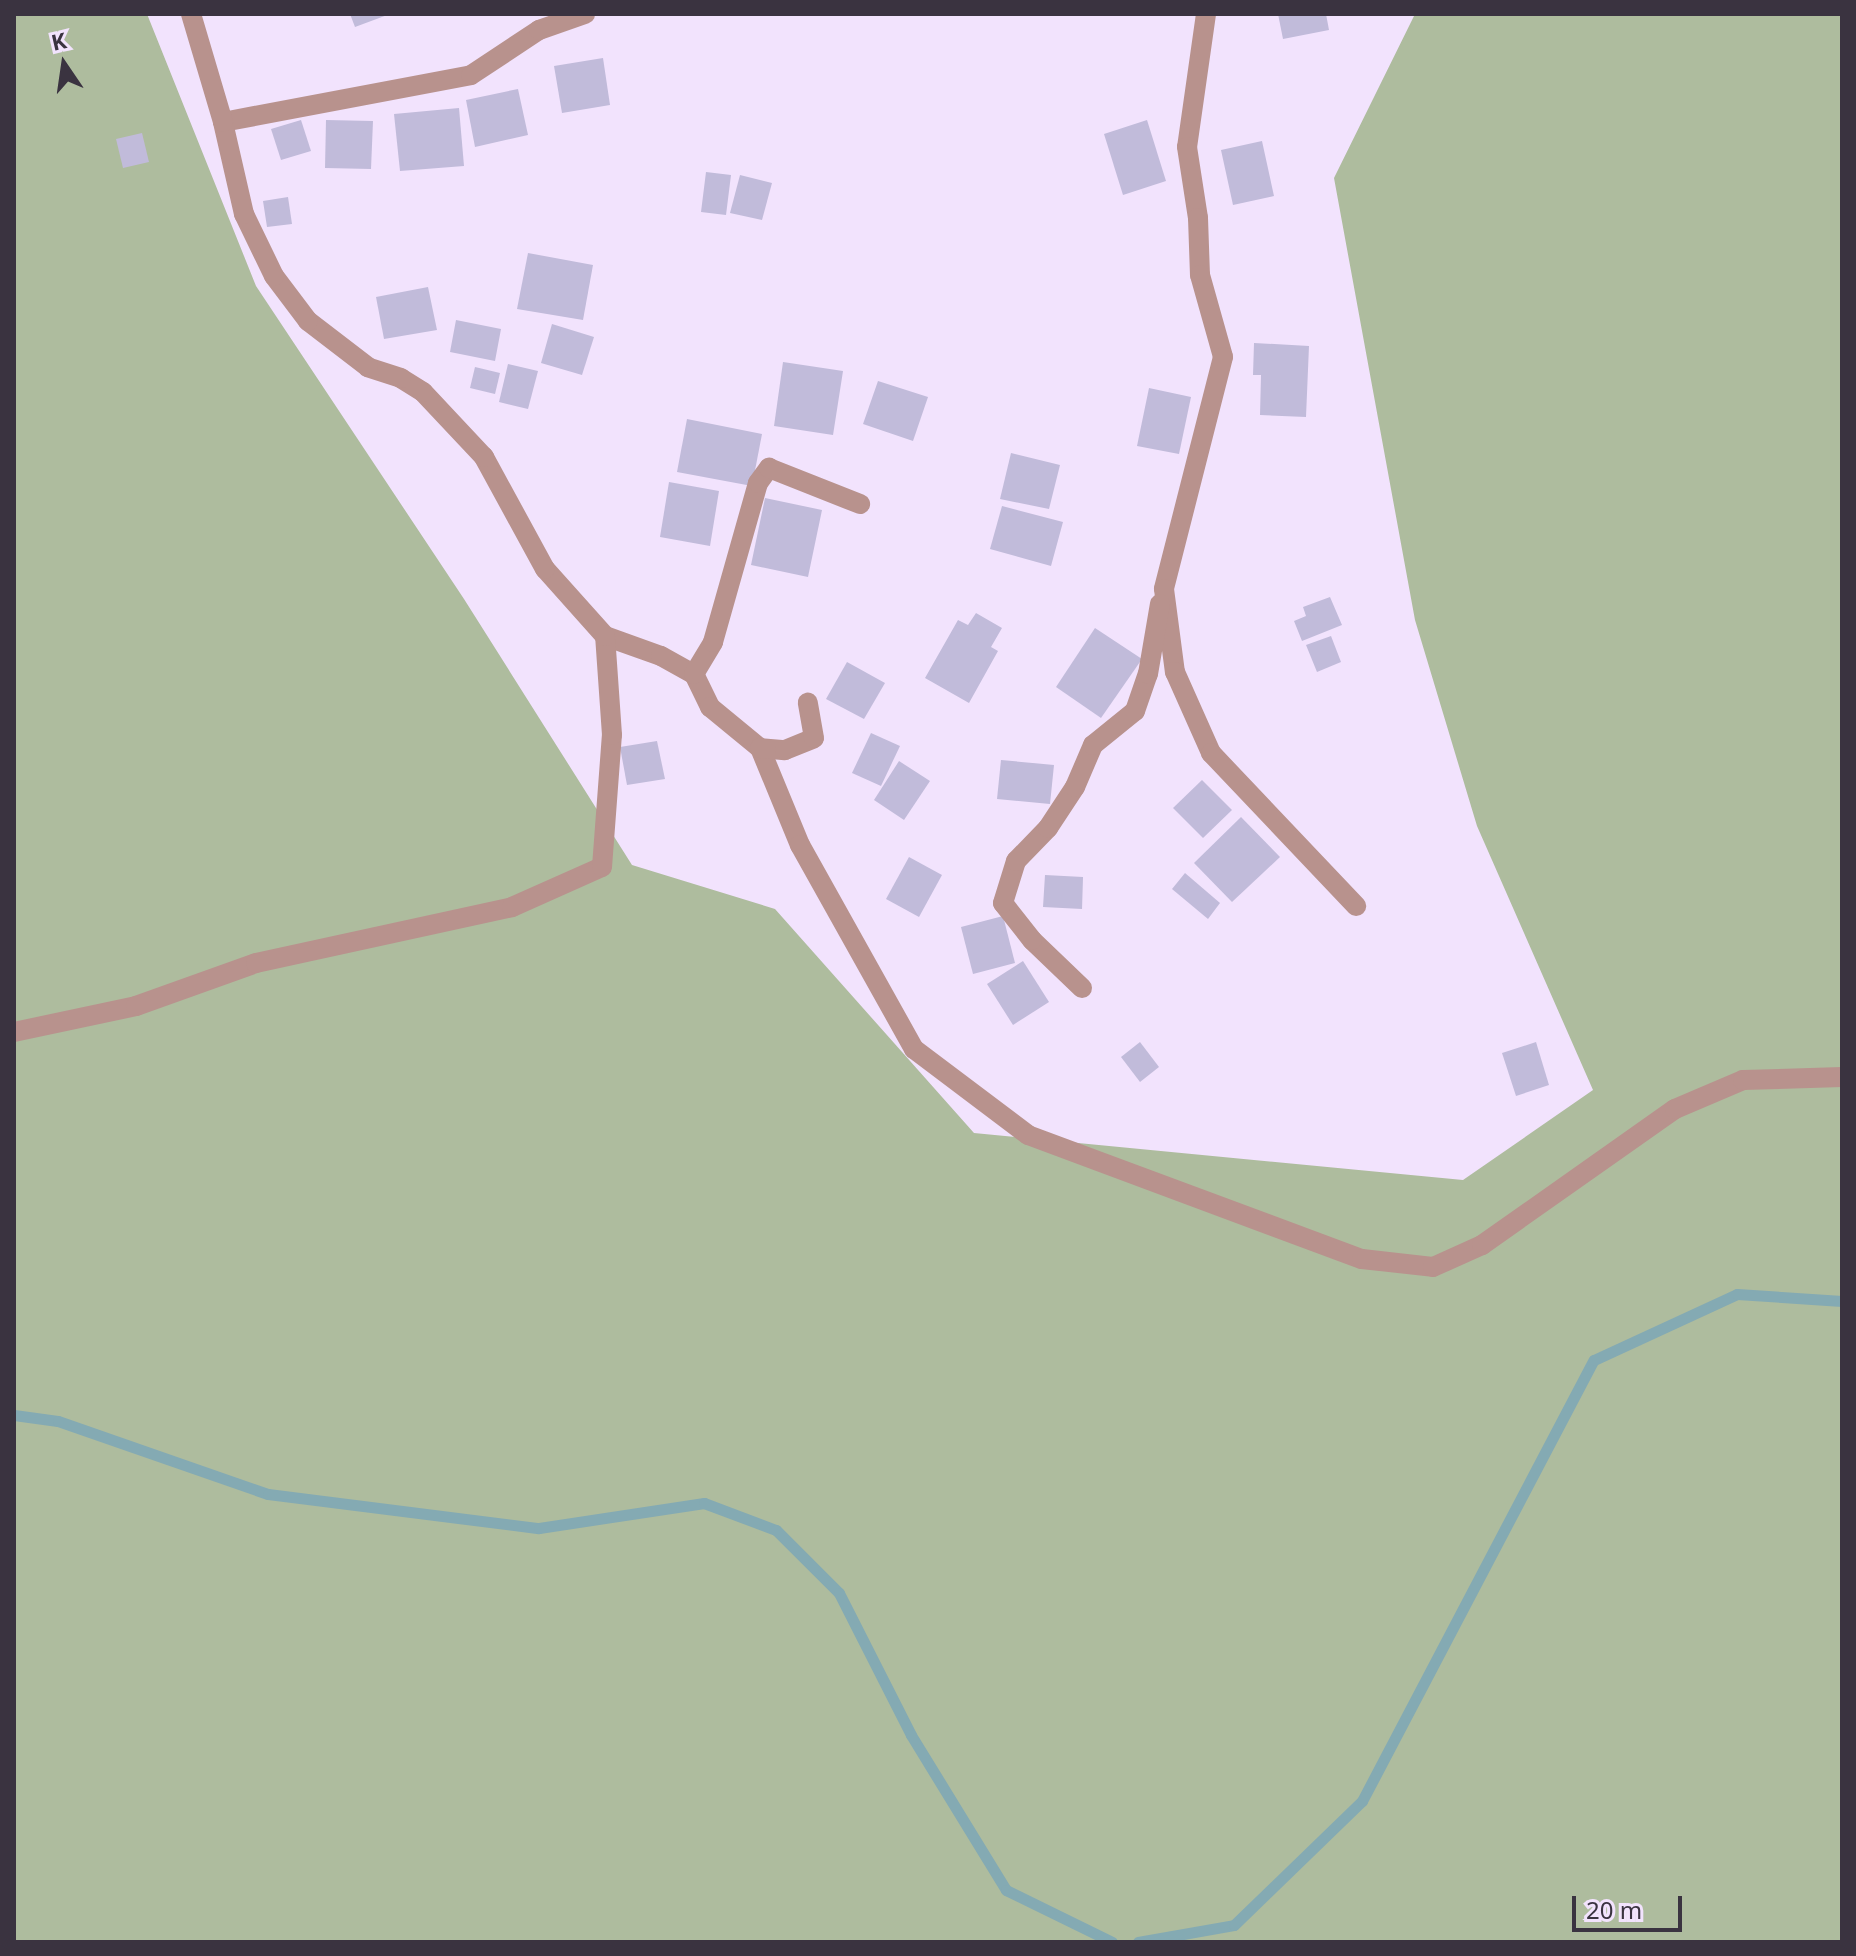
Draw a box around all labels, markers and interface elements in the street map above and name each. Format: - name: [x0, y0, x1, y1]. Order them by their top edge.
- north arrow: [24, 24, 104, 104]
- text: K: [48, 24, 69, 57]
- scale bar: [1576, 1880, 1686, 1930]
- text: 20 m: [1586, 1893, 1642, 1926]

